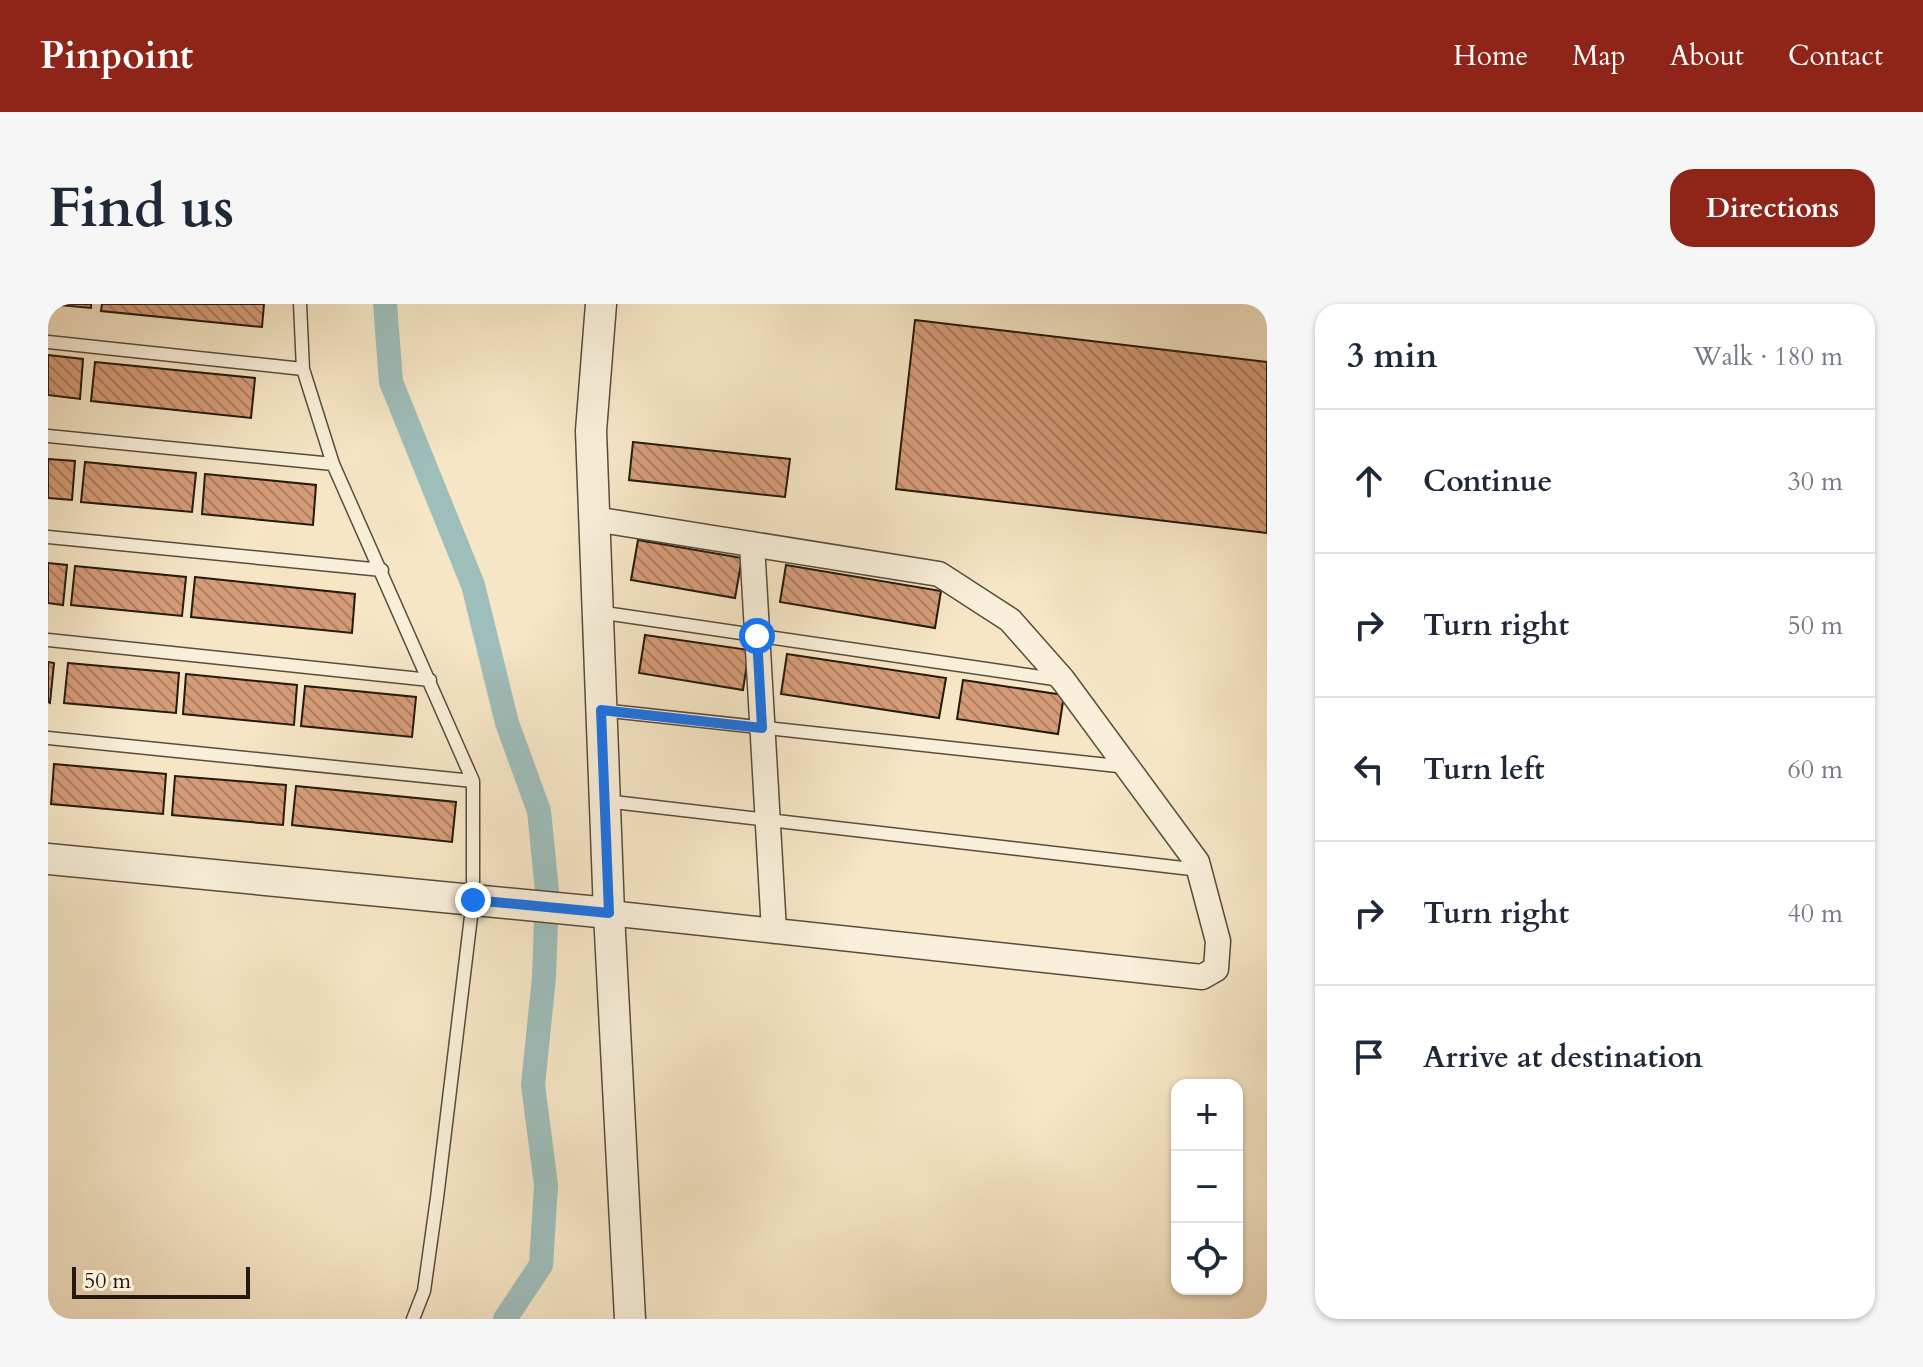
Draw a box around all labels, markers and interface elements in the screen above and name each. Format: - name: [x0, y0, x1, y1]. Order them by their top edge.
- text: Pinpoint: [40, 30, 193, 82]
- text: Home: [1453, 37, 1528, 75]
- text: Map: [1572, 37, 1626, 75]
- text: About: [1670, 37, 1744, 75]
- text: Contact: [1788, 37, 1883, 75]
- button: Directions: [1670, 169, 1875, 247]
- text: Find us: [48, 171, 234, 246]
- text: 3 min: [1347, 333, 1438, 379]
- text: Walk · 180 m: [1693, 339, 1843, 374]
- icon: ahead: [1347, 459, 1391, 503]
- text: Continue: [1423, 461, 1552, 502]
- text: 30 m: [1787, 464, 1843, 499]
- icon: right: [1347, 603, 1391, 647]
- text: Turn right: [1423, 605, 1569, 646]
- text: 50 m: [1787, 608, 1843, 643]
- route start: [739, 618, 775, 654]
- icon: left: [1347, 747, 1391, 791]
- text: Turn left: [1423, 749, 1545, 790]
- text: 60 m: [1787, 752, 1843, 787]
- route end: [455, 882, 491, 918]
- icon: right: [1347, 891, 1391, 935]
- text: Turn right: [1423, 893, 1569, 934]
- text: 40 m: [1787, 896, 1843, 931]
- icon: arrive: [1347, 1035, 1391, 1079]
- text: Arrive at destination: [1423, 1037, 1703, 1078]
- map controls: [1171, 1079, 1243, 1295]
- button: +: [1171, 1079, 1243, 1151]
- button: −: [1171, 1151, 1243, 1223]
- button: locate: [1171, 1223, 1243, 1295]
- scale bar: [72, 1263, 250, 1299]
- text: 50 m: [84, 1266, 131, 1296]

